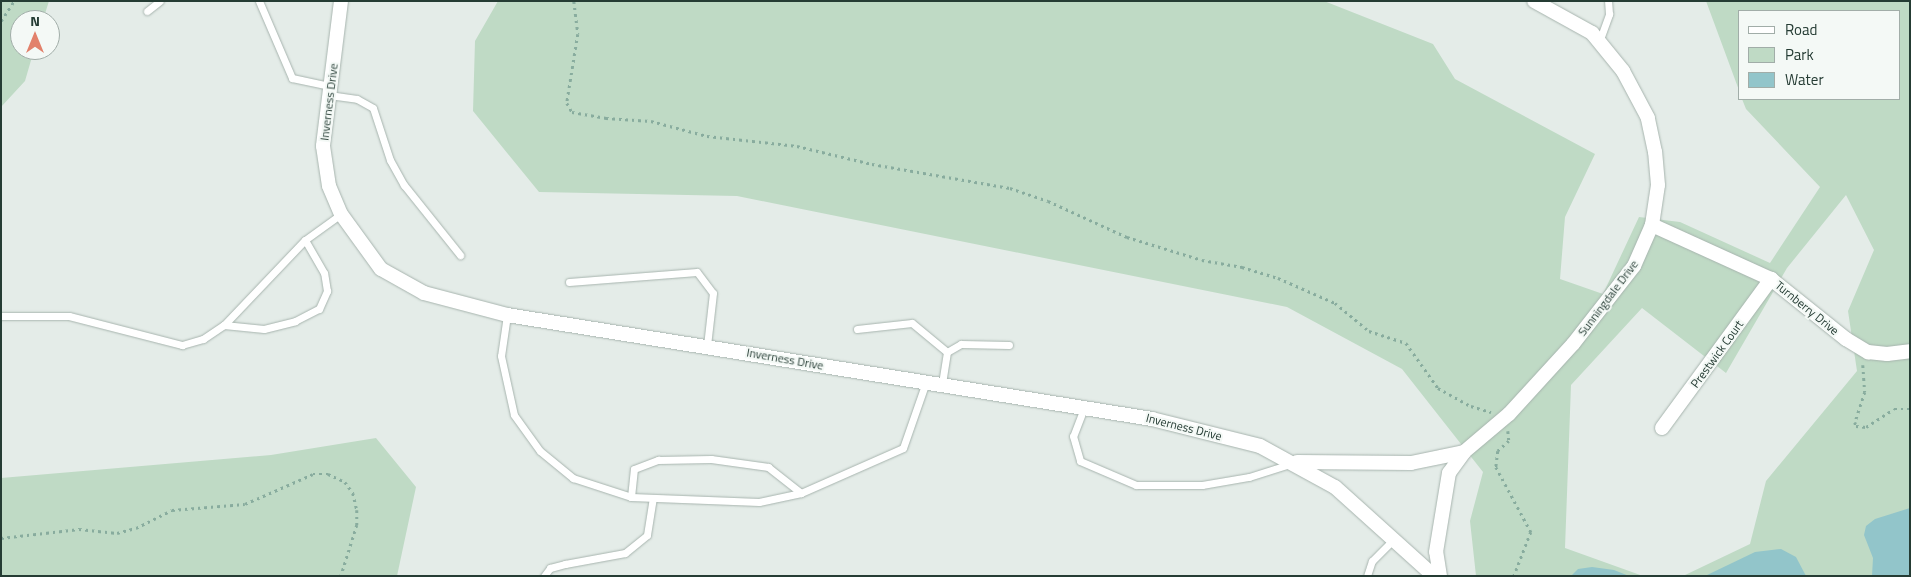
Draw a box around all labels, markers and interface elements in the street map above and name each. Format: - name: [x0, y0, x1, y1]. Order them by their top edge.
- north arrow: [10, 10, 60, 60]
- text: N: [30, 10, 40, 31]
- legend: [1738, 10, 1901, 100]
- text: Road: [1785, 18, 1817, 41]
- text: Park: [1785, 43, 1814, 66]
- street label: Inverness Drive: [317, 63, 341, 141]
- text: Water: [1785, 68, 1824, 91]
- street label: Sunningdale Drive: [1575, 257, 1641, 339]
- street label: Turnberry Drive: [1772, 278, 1842, 338]
- street label: Prestwick Court: [1688, 317, 1746, 391]
- street label: Inverness Drive: [745, 345, 825, 373]
- street label: Inverness Drive: [1145, 411, 1223, 443]

